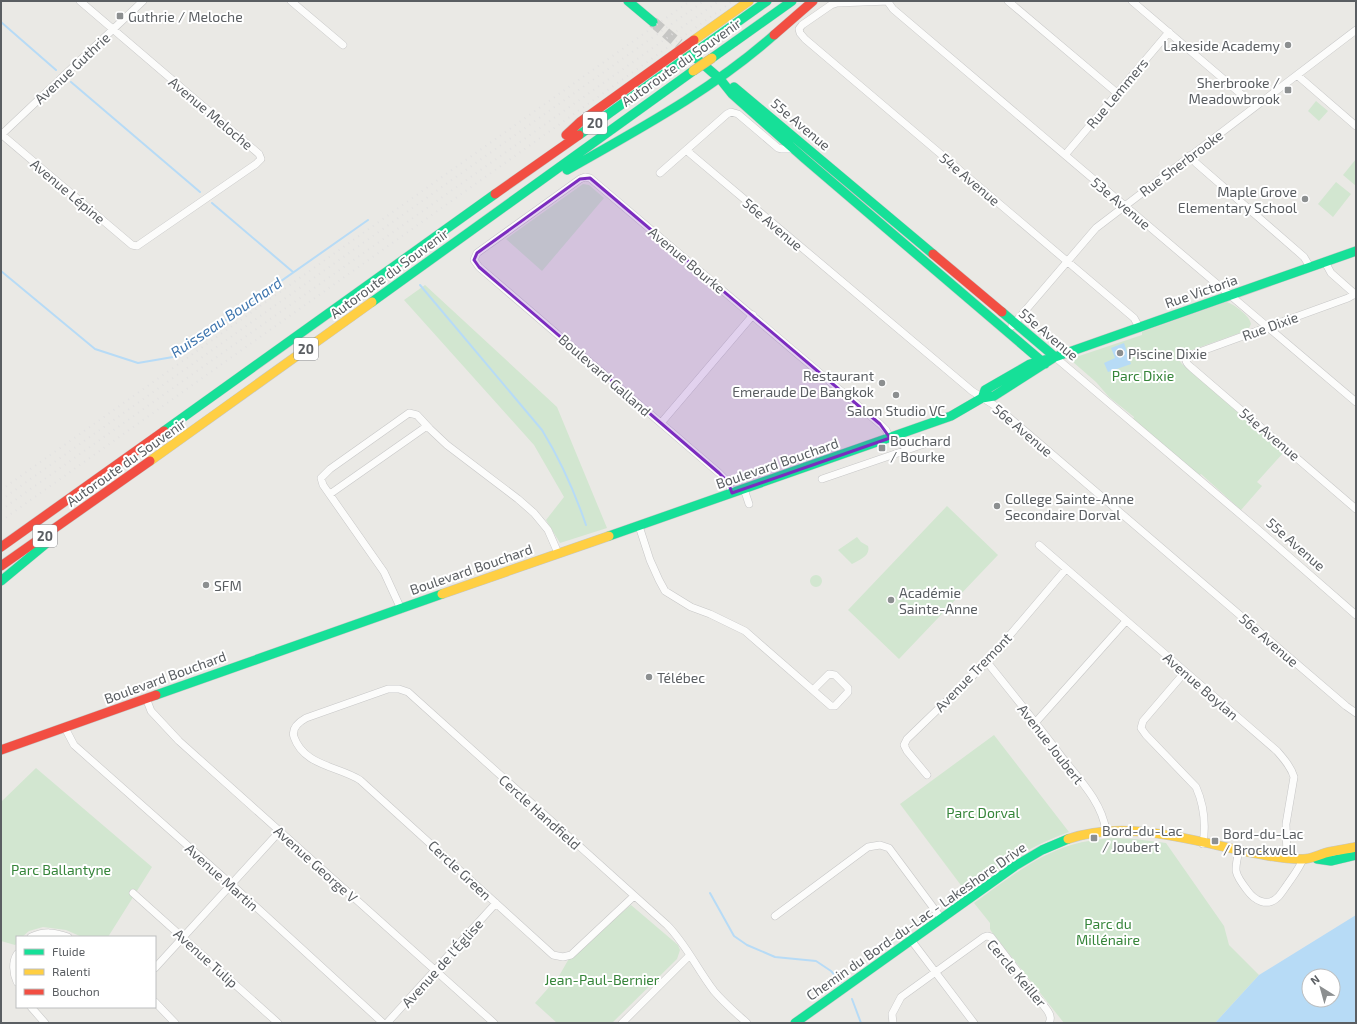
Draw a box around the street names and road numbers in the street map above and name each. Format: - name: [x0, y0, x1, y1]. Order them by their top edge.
- street label: Autoroute du Souvenir: [618, 14, 744, 110]
- street label: Avenue Guthrie: [31, 29, 113, 107]
- street label: Rue Lemmers: [1083, 54, 1151, 132]
- street label: Avenue Meloche: [166, 73, 256, 153]
- street label: 55e Avenue: [768, 94, 834, 154]
- road number: 20: [583, 112, 607, 134]
- street label: Rue Sherbrooke: [1136, 126, 1226, 200]
- street label: 54e Avenue: [936, 149, 1004, 209]
- street label: Avenue Lépine: [27, 155, 109, 227]
- street label: 53e Avenue: [1088, 173, 1154, 233]
- street label: 56e Avenue: [740, 194, 806, 254]
- street label: Avenue Bourke: [645, 223, 729, 297]
- street label: Autoroute du Souvenir: [326, 224, 452, 322]
- street label: Rue Victoria: [1162, 271, 1240, 311]
- street label: 55e Avenue: [1016, 304, 1082, 364]
- street label: Rue Dixie: [1240, 308, 1300, 344]
- street label: Boulevard Galland: [555, 330, 655, 420]
- road number: 20: [294, 338, 318, 360]
- street label: 56e Avenue: [990, 400, 1056, 460]
- street label: 54e Avenue: [1236, 404, 1304, 464]
- street label: Autoroute du Souvenir: [63, 414, 189, 510]
- street label: Boulevard Bouchard: [713, 434, 841, 492]
- street label: 55e Avenue: [1263, 514, 1329, 574]
- road number: 20: [33, 525, 57, 547]
- street label: Boulevard Bouchard: [407, 540, 535, 598]
- street label: 56e Avenue: [1236, 610, 1302, 670]
- street label: Avenue Tremont: [931, 629, 1015, 715]
- street label: Boulevard Bouchard: [102, 647, 228, 707]
- street label: Avenue Boylan: [1160, 649, 1242, 723]
- street label: Avenue Joubert: [1014, 701, 1088, 787]
- street label: Cercle Handfield: [496, 771, 584, 853]
- street label: Avenue George V: [271, 822, 362, 906]
- street label: Cercle Green: [425, 837, 495, 903]
- street label: Chemin du Bord-du-Lac - Lakeshore Drive: [803, 838, 1029, 1004]
- street label: Avenue Martin: [182, 840, 262, 914]
- street label: Avenue de l'Église: [398, 915, 486, 1011]
- street label: Avenue Tulip: [170, 925, 242, 991]
- street label: Cercle Keiller: [984, 936, 1050, 1011]

